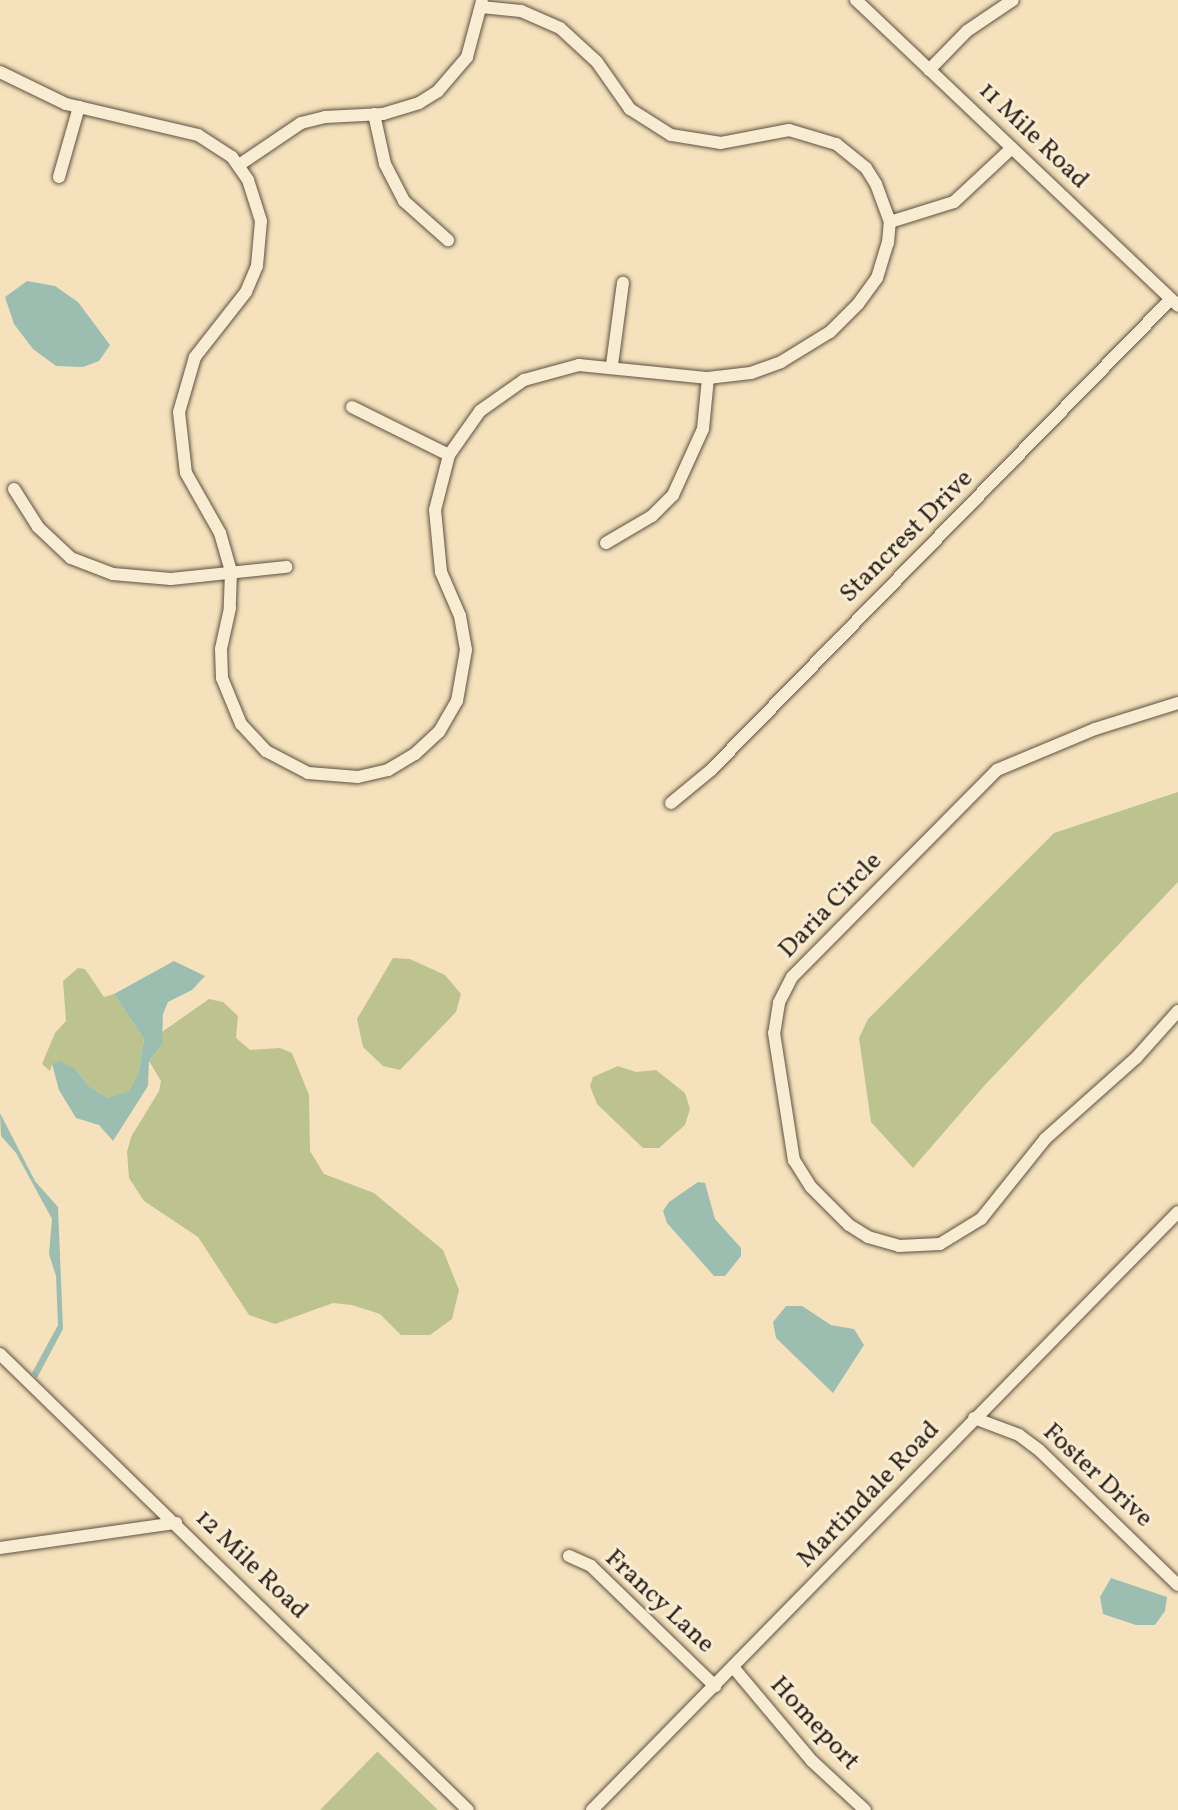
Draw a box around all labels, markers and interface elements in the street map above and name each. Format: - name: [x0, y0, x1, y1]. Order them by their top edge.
- street label: 11 Mile Road: [971, 76, 1095, 196]
- street label: Stancrest Drive: [834, 464, 980, 610]
- street label: Daria Circle: [773, 846, 889, 966]
- street label: Martindale Road: [791, 1415, 947, 1575]
- street label: Foster Drive: [1036, 1417, 1158, 1535]
- street label: 12 Mile Road: [188, 1503, 314, 1627]
- street label: Francy Lane: [597, 1543, 721, 1661]
- street label: Homeport: [763, 1670, 865, 1778]

